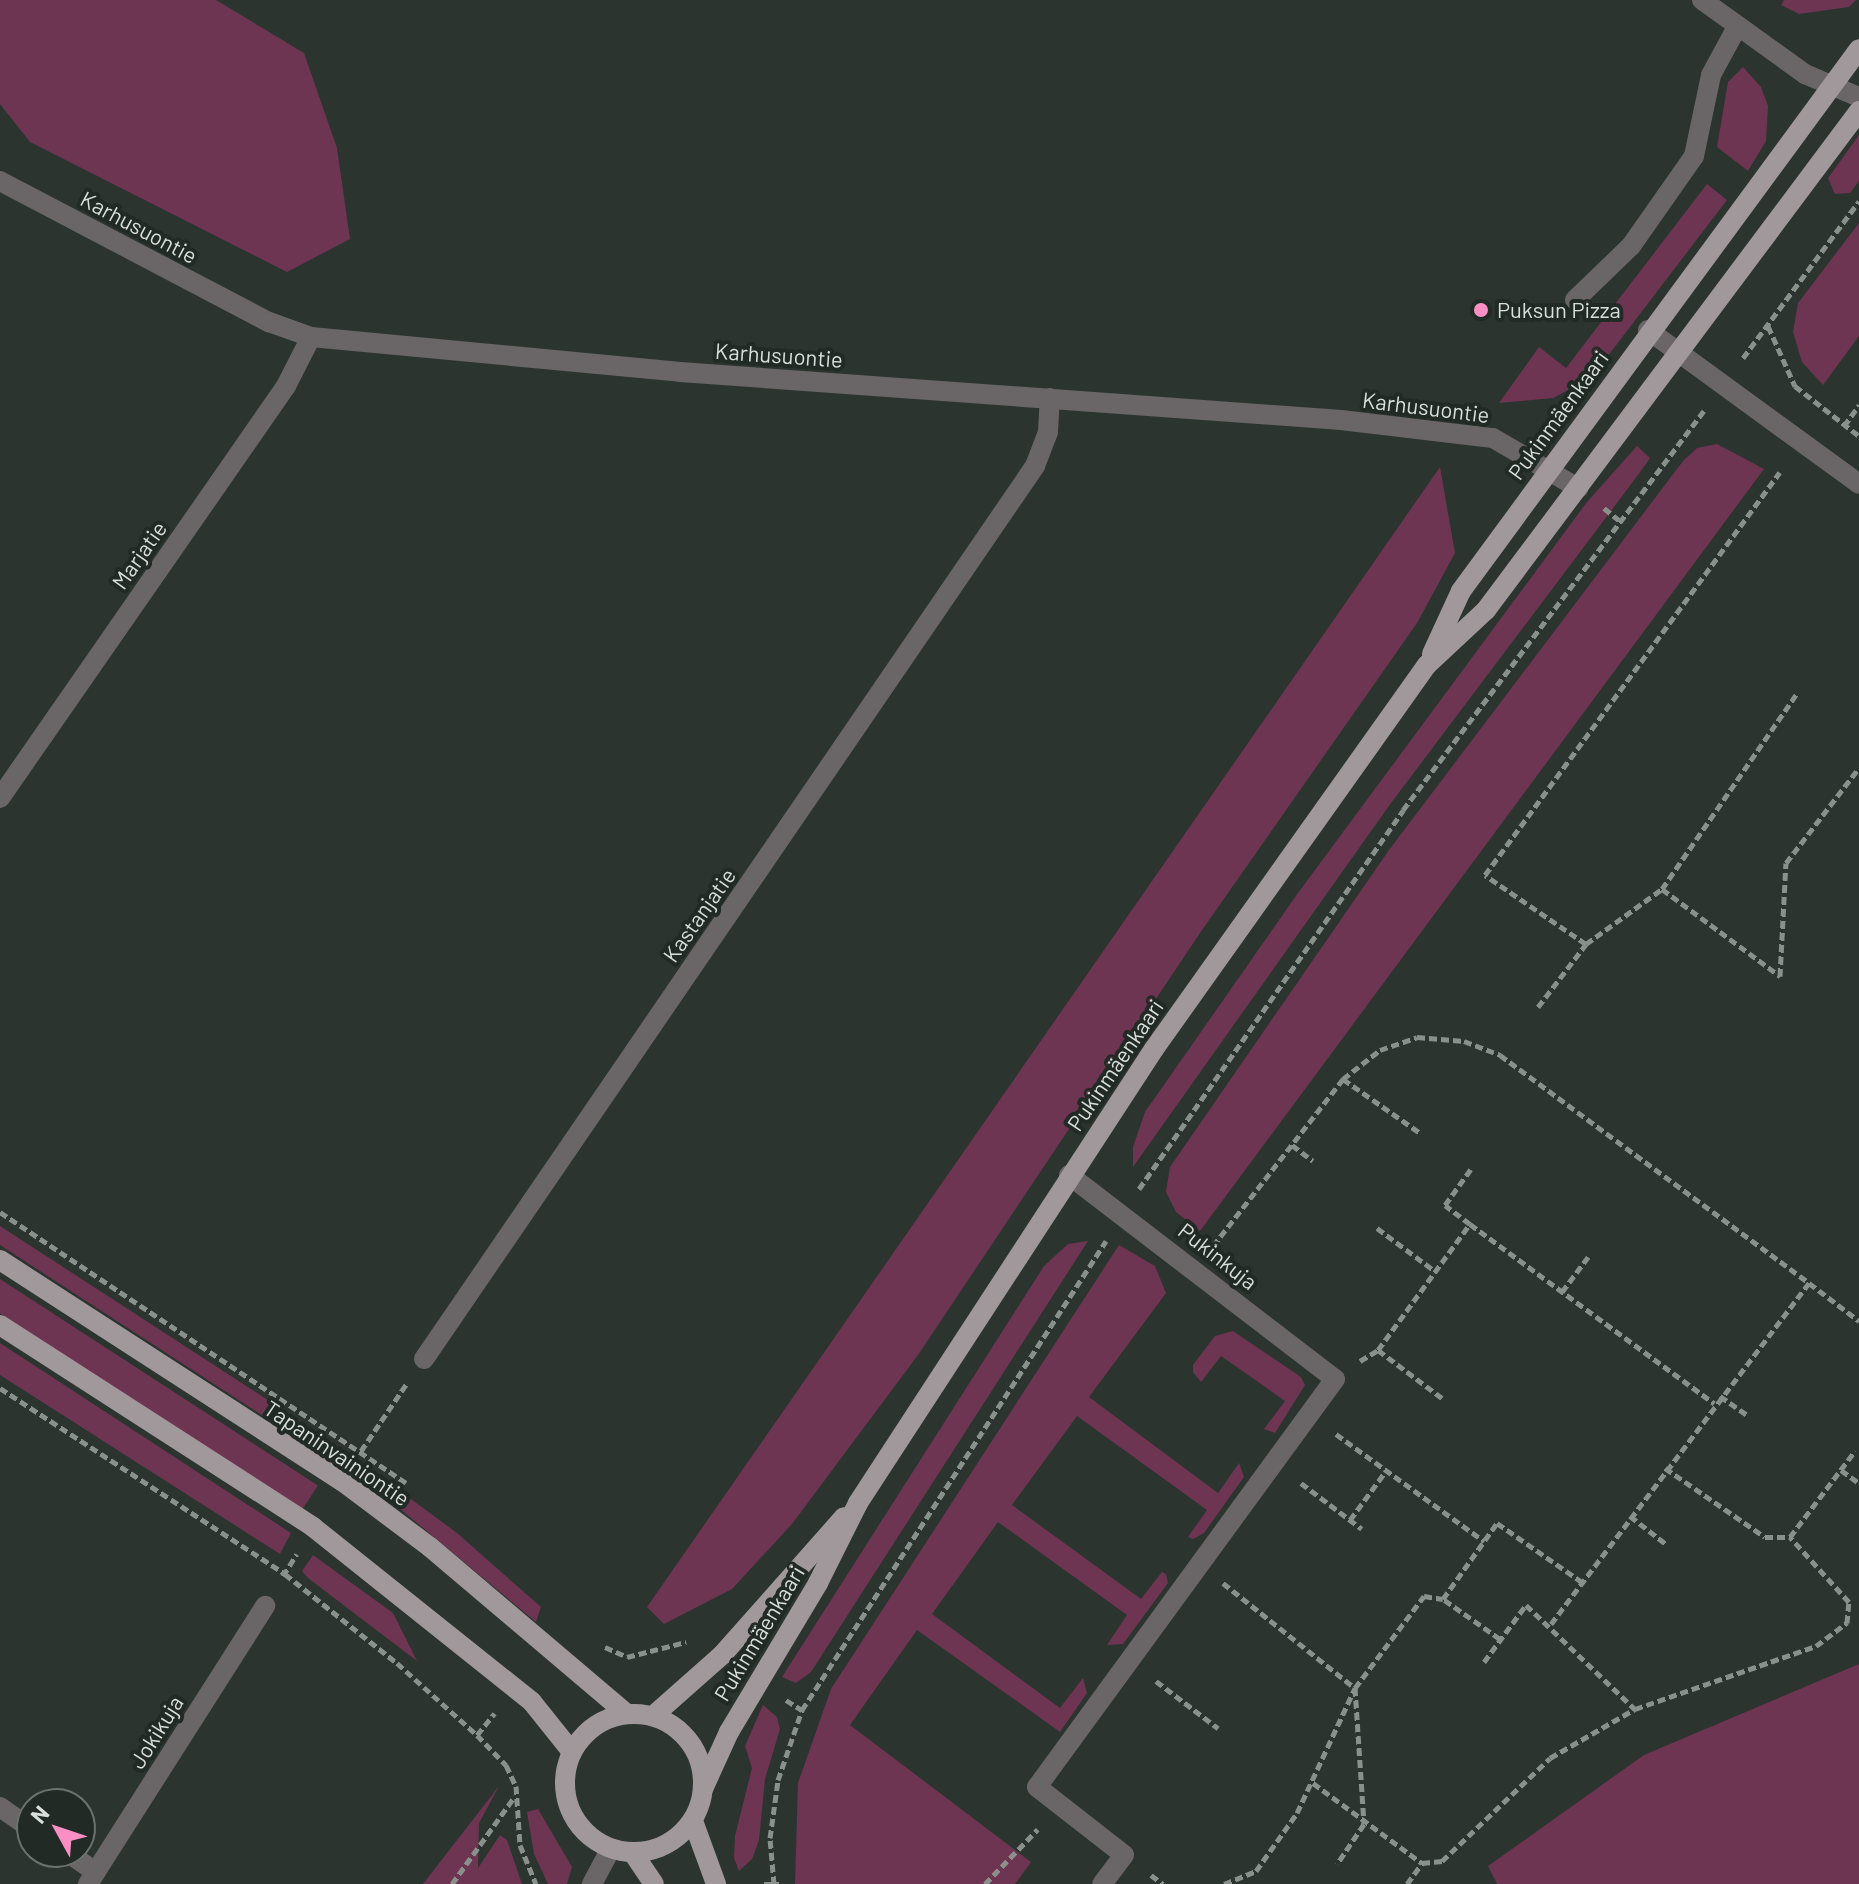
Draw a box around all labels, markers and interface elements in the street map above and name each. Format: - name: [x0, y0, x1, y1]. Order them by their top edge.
- street label: Karhusuontie: [76, 185, 202, 269]
- place label: Puksun Pizza: [1497, 297, 1621, 323]
- marker: Puksun Pizza: [1472, 301, 1490, 319]
- street label: Karhusuontie: [714, 337, 844, 373]
- street label: Pukinmäenkaari: [1502, 345, 1614, 485]
- street label: Karhusuontie: [1361, 386, 1491, 428]
- street label: Marjatie: [106, 516, 172, 594]
- street label: Kastanjatie: [657, 863, 741, 967]
- street label: Pukinmäenkaari: [1061, 994, 1169, 1136]
- street label: Pukinkuja: [1173, 1217, 1263, 1295]
- street label: Tapaninvainiontie: [259, 1395, 415, 1511]
- street label: Pukinmäenkaari: [708, 1561, 810, 1705]
- street label: Jokikuja: [123, 1691, 189, 1773]
- north arrow: [16, 1788, 96, 1868]
- text: N: [24, 1800, 54, 1828]

